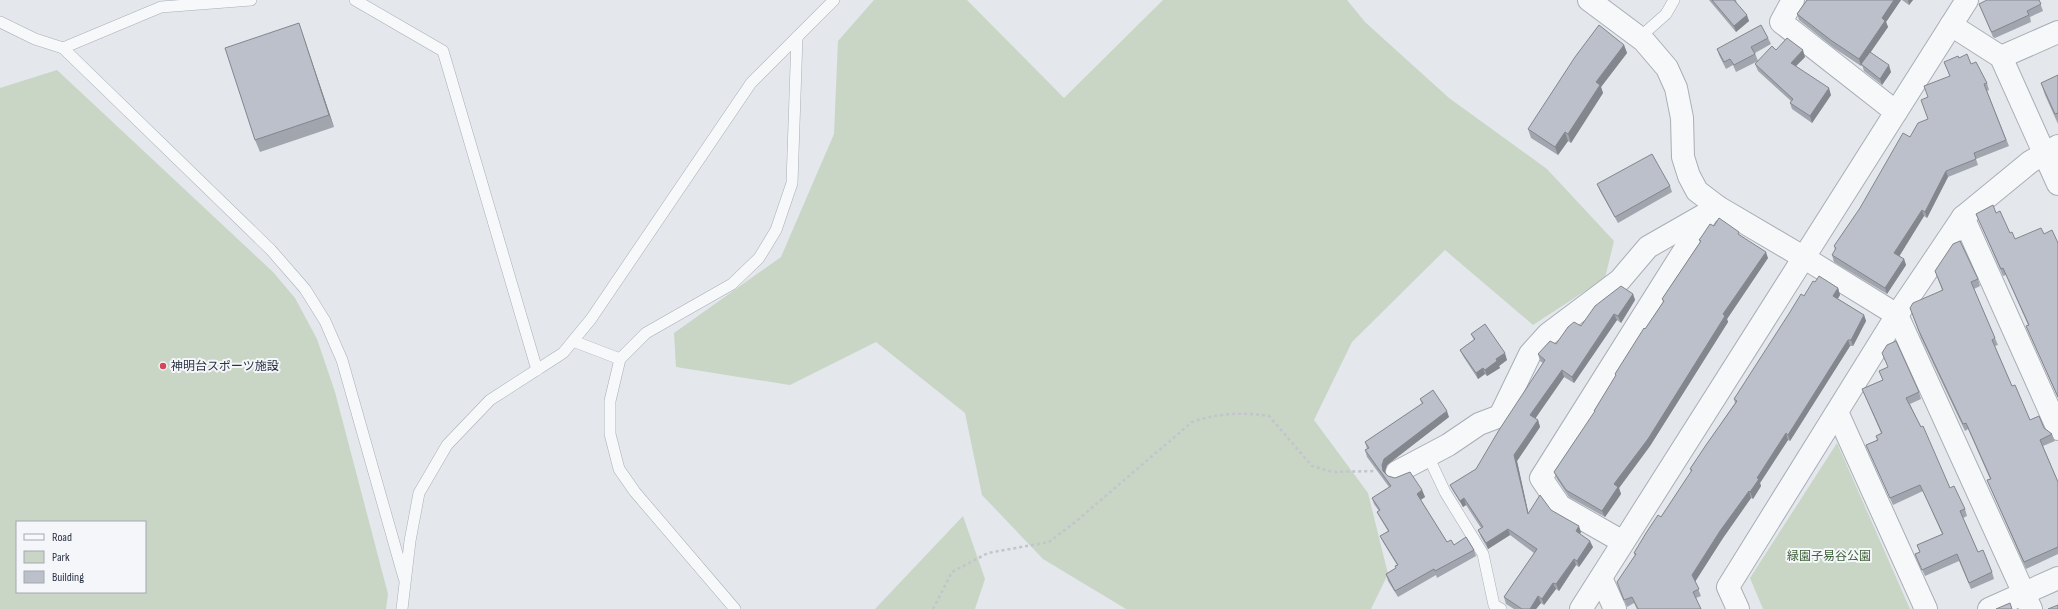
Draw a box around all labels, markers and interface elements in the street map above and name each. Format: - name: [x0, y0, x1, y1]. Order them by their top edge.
- place label: 神明台スポーツ施設: [171, 359, 279, 374]
- marker: 神明台スポーツ施設: [158, 361, 168, 371]
- legend: [16, 521, 146, 593]
- text: Road: [52, 530, 72, 545]
- park label: 緑園子易谷公園: [1787, 549, 1871, 564]
- text: Park: [52, 550, 70, 565]
- text: Building: [52, 570, 84, 585]

